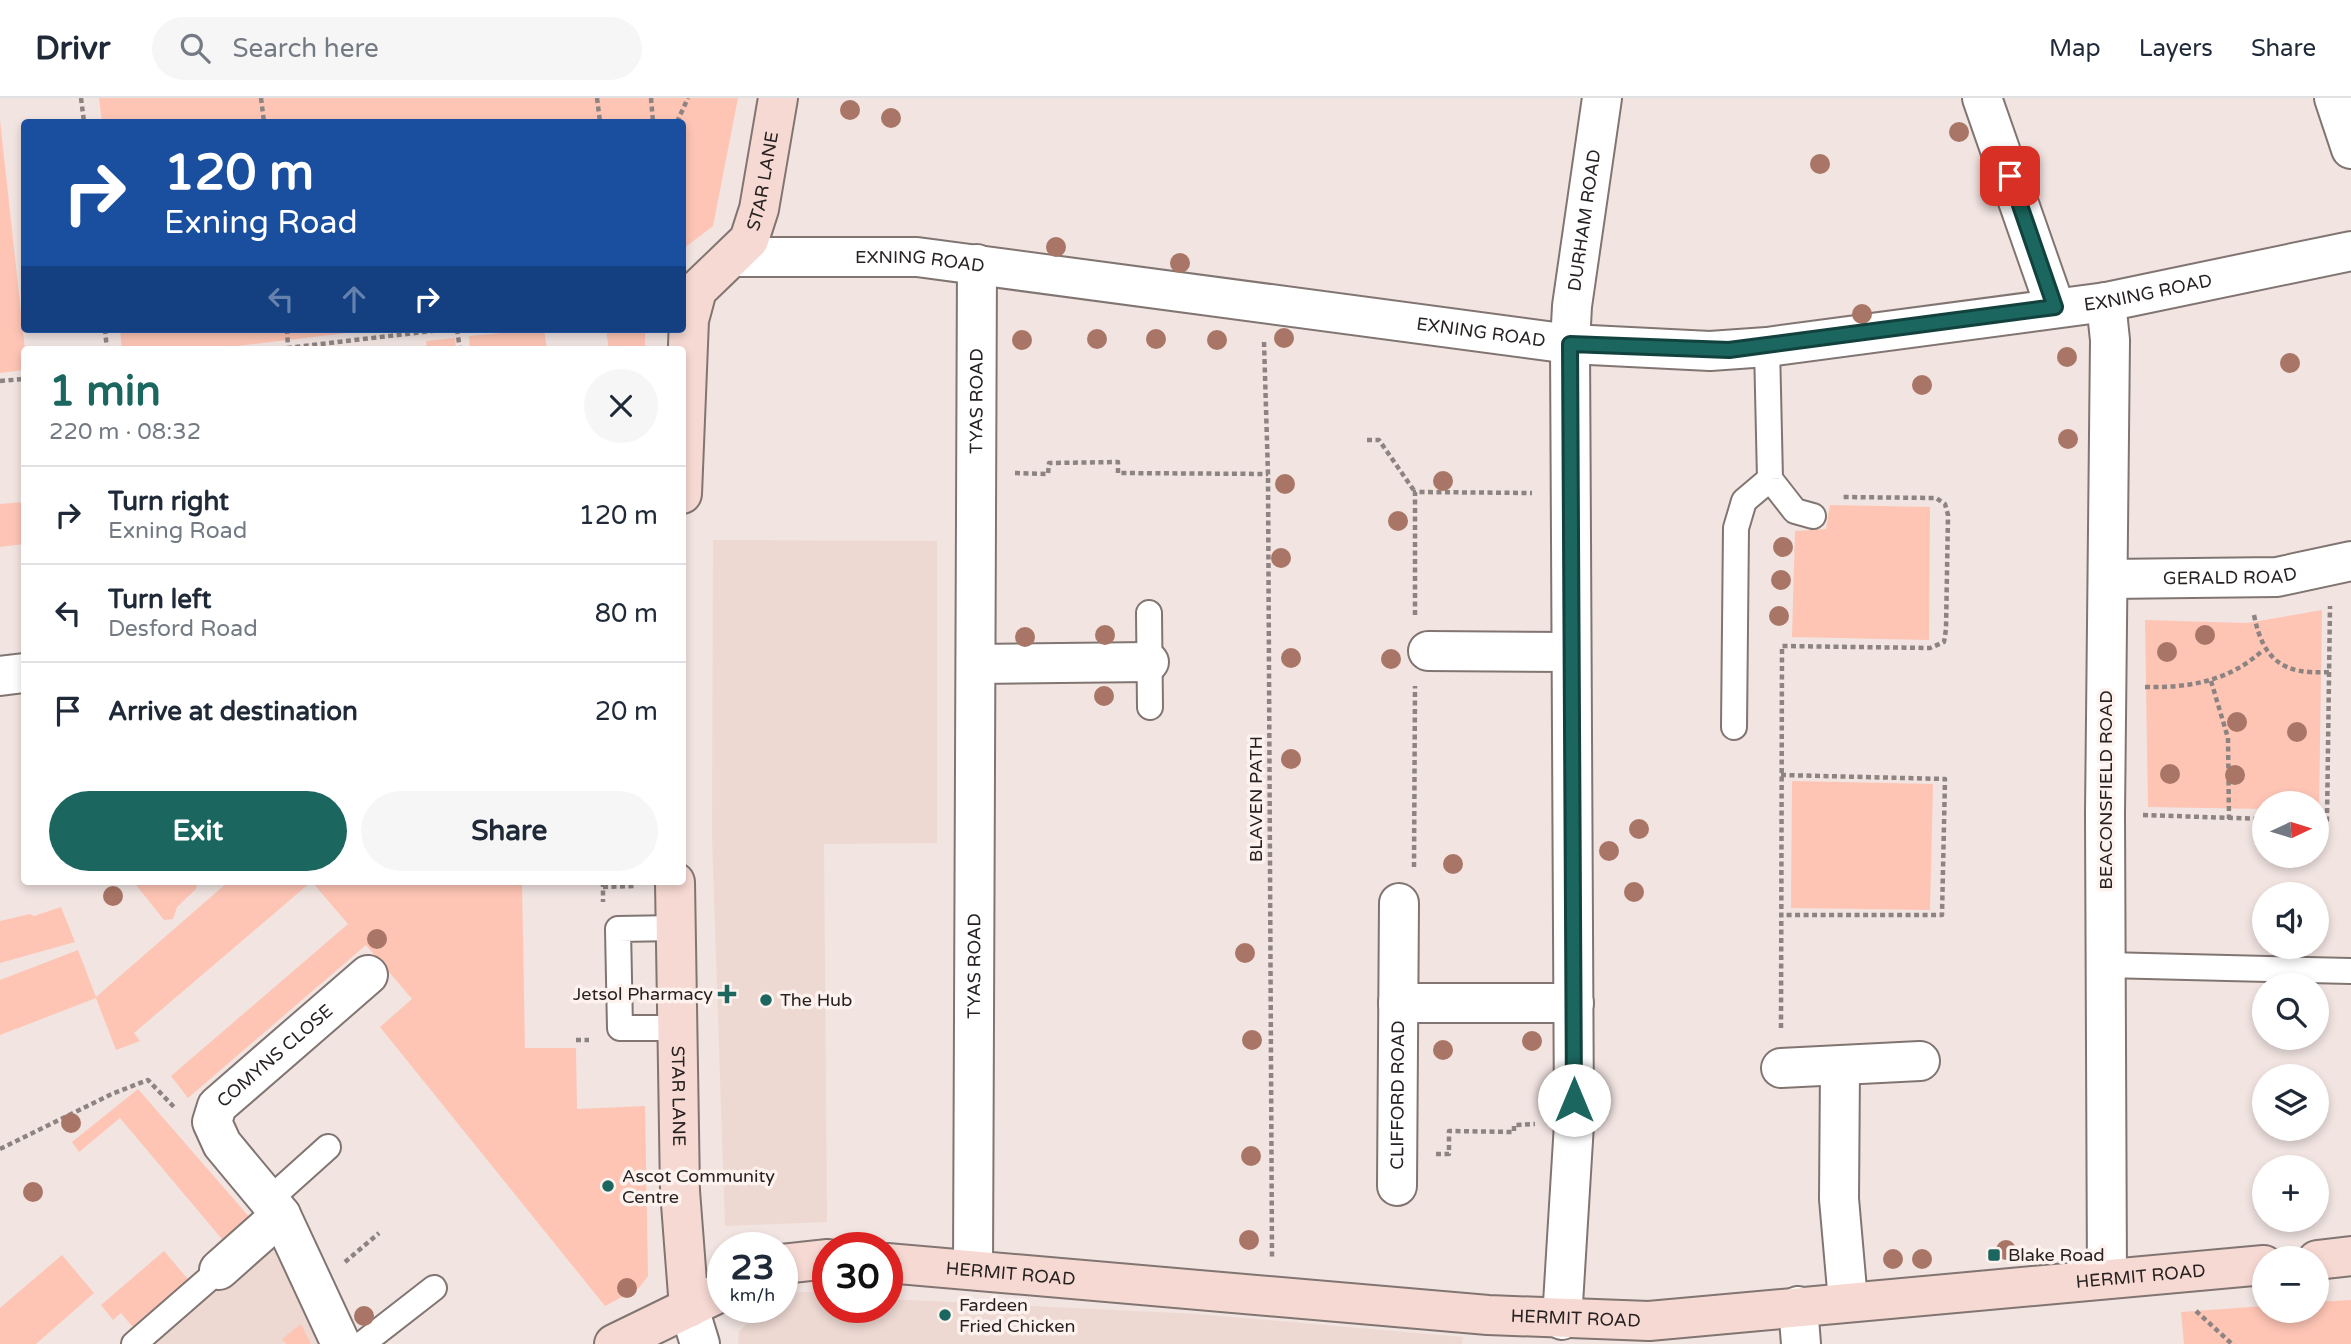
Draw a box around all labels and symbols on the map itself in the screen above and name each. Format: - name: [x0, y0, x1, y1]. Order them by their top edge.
- street label: STAR LANE: [742, 130, 783, 234]
- pin: [1980, 146, 2040, 206]
- street label: DURHAM ROAD: [1563, 148, 1605, 293]
- street label: EXNING ROAD: [855, 246, 986, 277]
- street label: EXNING ROAD: [2083, 269, 2214, 316]
- street label: EXNING ROAD: [1415, 313, 1547, 352]
- street label: TYAS ROAD: [965, 348, 988, 454]
- street label: GERALD ROAD: [2163, 562, 2299, 589]
- street label: BEACONSFIELD ROAD: [2095, 690, 2117, 890]
- street label: BLAVEN PATH: [1245, 736, 1267, 862]
- north arrow: [2252, 791, 2329, 868]
- street label: TYAS ROAD: [963, 913, 985, 1019]
- place label: Jetsol Pharmacy: [573, 983, 713, 1005]
- marker: Jetsol Pharmacy: [719, 986, 735, 1002]
- place label: The Hub: [780, 989, 852, 1011]
- marker: The Hub: [758, 992, 774, 1008]
- street label: COMYNS CLOSE: [212, 1000, 337, 1112]
- street label: CLIFFORD ROAD: [1386, 1020, 1409, 1170]
- street label: STAR LANE: [667, 1045, 690, 1146]
- position arrow: [1537, 1063, 1611, 1137]
- place label: Ascot Community Centre: [622, 1165, 775, 1208]
- marker: Ascot Community Centre: [600, 1178, 616, 1194]
- speed limit sign: 30: [812, 1232, 903, 1323]
- place label: Blake Road: [2008, 1244, 2105, 1266]
- marker: Blake Road: [1986, 1247, 2002, 1263]
- street label: HERMIT ROAD: [945, 1257, 1076, 1290]
- street label: HERMIT ROAD: [2075, 1259, 2206, 1293]
- place label: Fardeen Fried Chicken: [959, 1294, 1075, 1337]
- street label: HERMIT ROAD: [1510, 1305, 1641, 1332]
- marker: Fardeen Fried Chicken: [937, 1307, 953, 1323]

